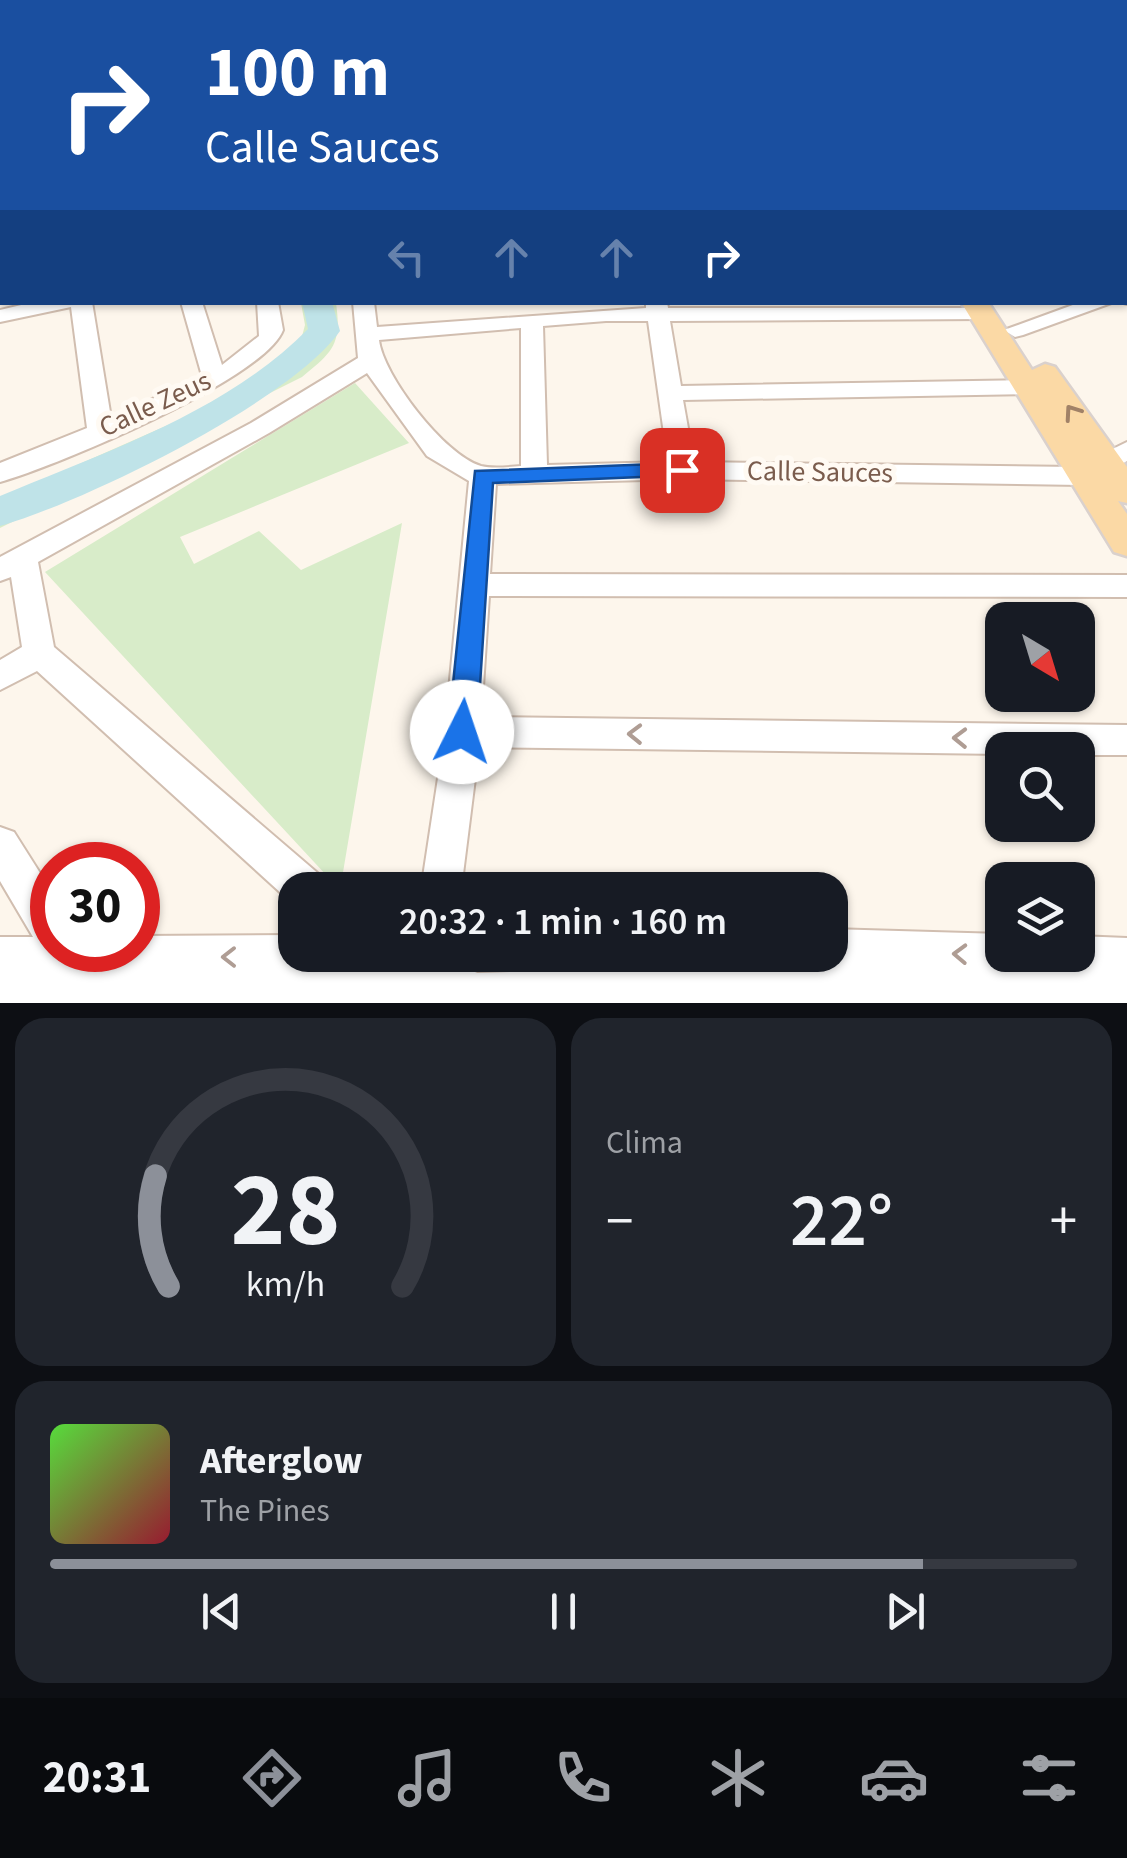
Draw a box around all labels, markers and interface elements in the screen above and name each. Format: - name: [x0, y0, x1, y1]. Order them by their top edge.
- text: 100 m: [205, 23, 390, 123]
- icon: right: [40, 40, 170, 170]
- text: Calle Sauces: [205, 116, 440, 180]
- icon: left: [379, 230, 434, 285]
- icon: ahead: [484, 230, 539, 285]
- icon: ahead: [589, 230, 644, 285]
- icon: right: [694, 230, 749, 285]
- street label: Calle Zeus: [93, 361, 217, 447]
- one-way arrow: [1066, 404, 1084, 423]
- pin: [640, 428, 725, 513]
- icon: arrive: [655, 443, 710, 498]
- street label: Calle Sauces: [747, 451, 893, 493]
- north arrow: [985, 602, 1095, 712]
- map controls: [985, 602, 1095, 972]
- position arrow: [410, 680, 514, 784]
- one-way arrow: [626, 723, 642, 745]
- one-way arrow: [951, 727, 966, 749]
- button: search: [985, 732, 1095, 842]
- speed limit sign: 30: [30, 842, 160, 972]
- button: layers: [985, 862, 1095, 972]
- text: 20:32 · 1 min · 160 m: [399, 895, 727, 949]
- one-way arrow: [951, 944, 967, 965]
- one-way arrow: [221, 946, 236, 968]
- text: Clima: [606, 1120, 683, 1166]
- text: 28: [231, 1138, 340, 1286]
- text: 22°: [790, 1168, 893, 1275]
- text: −: [606, 1183, 633, 1261]
- text: +: [1050, 1183, 1077, 1261]
- text: km/h: [246, 1259, 325, 1310]
- text: Afterglow: [200, 1434, 363, 1488]
- text: The Pines: [200, 1488, 330, 1534]
- icon: previous: [194, 1584, 249, 1639]
- icon: pause: [536, 1584, 591, 1639]
- icon: next: [878, 1584, 933, 1639]
- icon: directions: [237, 1743, 307, 1813]
- icon: music: [392, 1743, 462, 1813]
- icon: phone: [548, 1743, 618, 1813]
- icon: climate: [703, 1743, 773, 1813]
- icon: car: [859, 1743, 929, 1813]
- icon: filters: [1014, 1743, 1084, 1813]
- text: 20:31: [43, 1746, 151, 1810]

